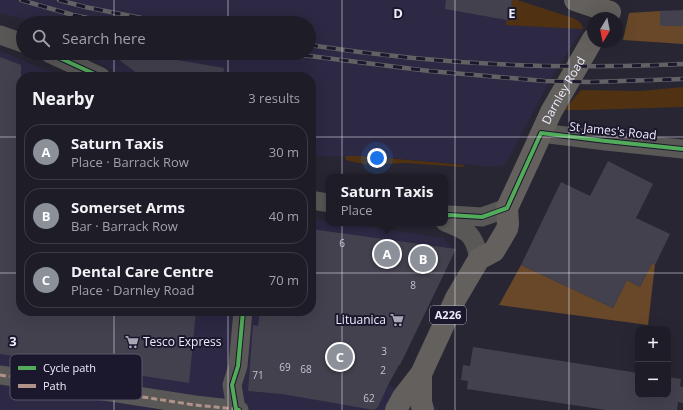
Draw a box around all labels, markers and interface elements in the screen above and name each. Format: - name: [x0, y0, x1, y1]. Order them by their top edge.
- text: D: [393, 4, 403, 22]
- text: E: [508, 4, 516, 22]
- north arrow: [587, 12, 623, 48]
- search box: [16, 16, 316, 60]
- icon: search: [30, 27, 52, 49]
- text: Search here: [62, 28, 146, 48]
- street label: Darnley Road: [538, 53, 589, 127]
- text: Nearby: [32, 87, 94, 110]
- text: 3 results: [248, 89, 300, 107]
- street label: St James's Road: [569, 117, 657, 144]
- text: Saturn Taxis: [71, 133, 164, 153]
- text: A: [42, 143, 50, 161]
- text: 30 m: [269, 143, 299, 161]
- your location: [367, 148, 387, 168]
- text: Place · Barrack Row: [71, 153, 189, 171]
- popup: [326, 174, 448, 226]
- text: Saturn Taxis: [341, 181, 433, 201]
- text: Somerset Arms: [71, 197, 185, 217]
- text: Place: [341, 201, 373, 219]
- text: B: [42, 207, 50, 225]
- text: 40 m: [269, 207, 299, 225]
- text: Bar · Barrack Row: [71, 217, 178, 235]
- house number: 6: [339, 236, 345, 250]
- pin: A: [374, 239, 400, 269]
- pin: B: [410, 244, 436, 274]
- text: Dental Care Centre: [71, 261, 214, 281]
- text: C: [42, 271, 50, 289]
- text: 70 m: [269, 271, 299, 289]
- house number: 8: [410, 278, 416, 292]
- text: Place · Darnley Road: [71, 281, 194, 299]
- road number: A226: [430, 306, 466, 324]
- place label: Lituanica: [336, 311, 386, 328]
- supermarket icon: Lituanica: [389, 312, 405, 328]
- map controls: [635, 326, 671, 398]
- button: +: [635, 326, 671, 362]
- text: 3: [9, 332, 17, 350]
- place label: Tesco Express: [143, 333, 222, 350]
- supermarket icon: Tesco Express: [124, 334, 140, 350]
- pin: C: [327, 342, 353, 372]
- house number: 3: [381, 344, 387, 358]
- legend: [10, 354, 142, 400]
- text: Cycle path: [43, 360, 96, 375]
- house number: 69: [279, 360, 291, 374]
- house number: 68: [300, 362, 312, 376]
- button: −: [635, 362, 671, 398]
- house number: 2: [380, 363, 386, 377]
- house number: 71: [252, 368, 264, 382]
- text: Path: [43, 378, 66, 393]
- house number: 62: [363, 391, 375, 405]

